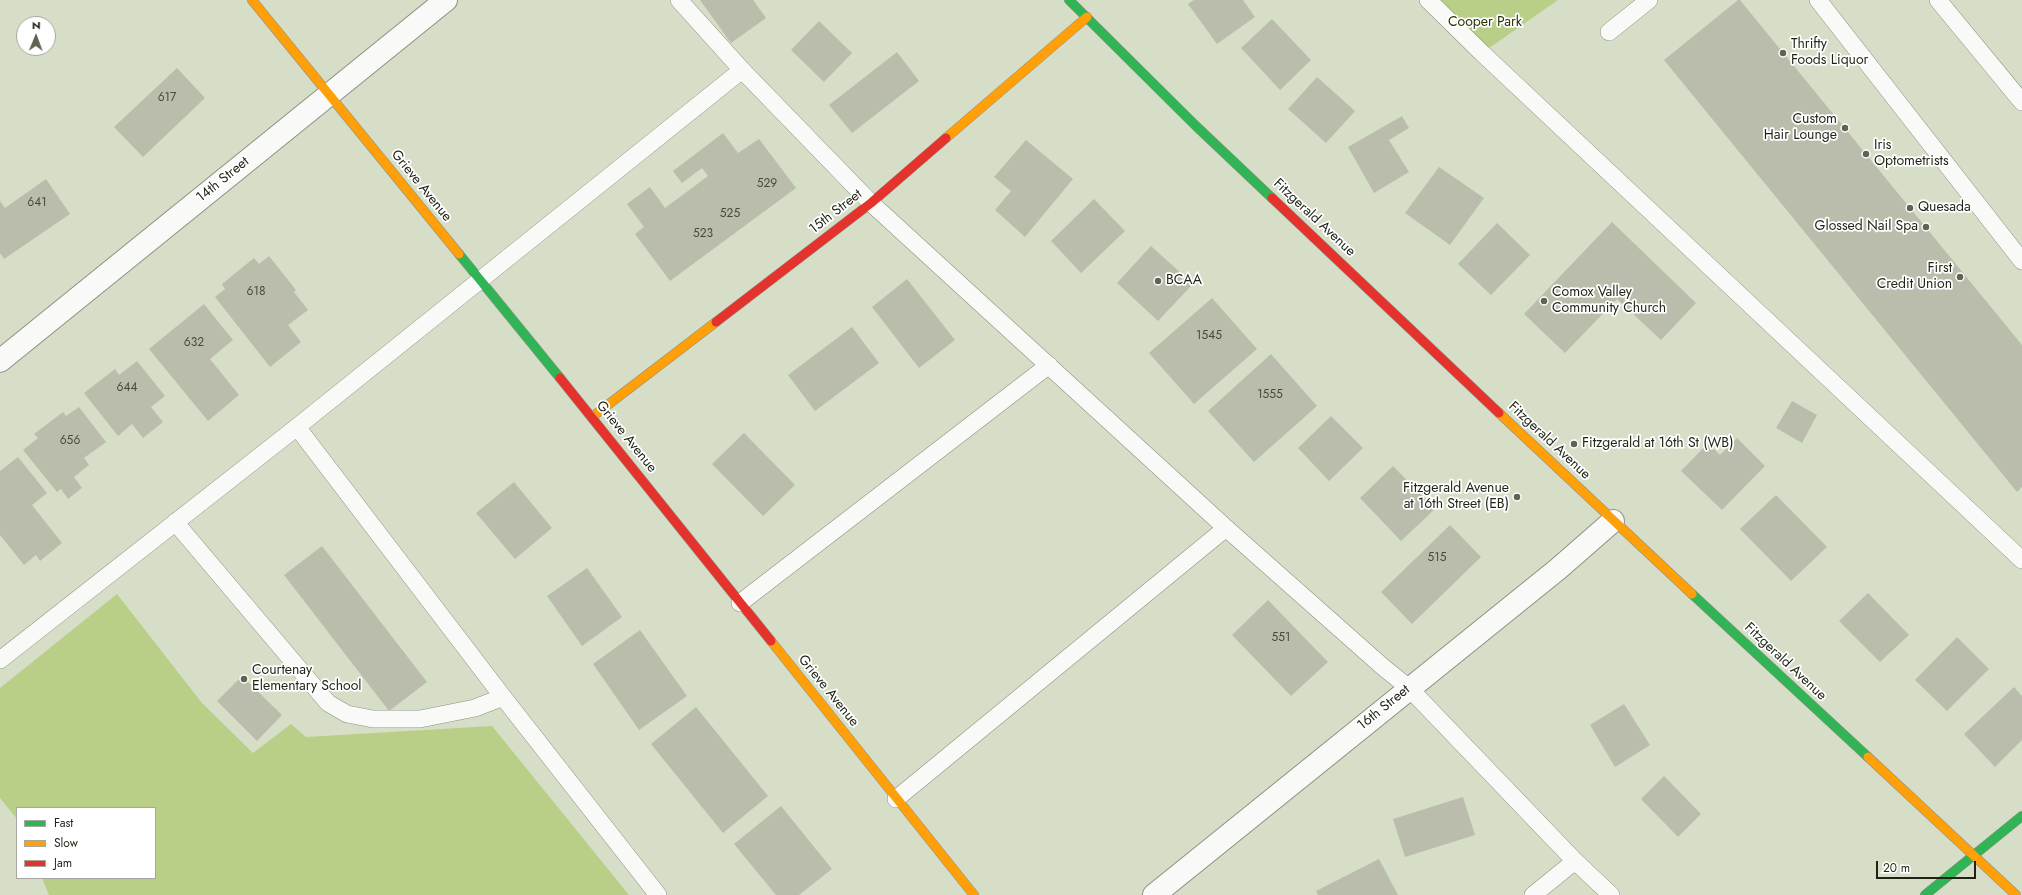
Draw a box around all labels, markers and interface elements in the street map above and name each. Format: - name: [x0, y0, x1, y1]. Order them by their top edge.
- park label: Cooper Park: [1448, 15, 1522, 31]
- north arrow: [16, 16, 56, 56]
- text: N: [32, 17, 41, 33]
- place label: Thrifty Foods Liquor: [1791, 37, 1868, 70]
- marker: Thrifty Foods Liquor: [1778, 48, 1788, 58]
- house number: 617: [158, 91, 176, 105]
- place label: Custom Hair Lounge: [1764, 112, 1837, 144]
- marker: Custom Hair Lounge: [1840, 123, 1850, 133]
- place label: Iris Optometrists: [1874, 138, 1949, 170]
- street label: Grieve Avenue: [387, 147, 455, 225]
- marker: Iris Optometrists: [1861, 149, 1871, 159]
- street label: 14th Street: [193, 154, 253, 206]
- street label: Fitzgerald Avenue: [1270, 176, 1358, 260]
- house number: 529: [757, 177, 777, 191]
- street label: 15th Street: [806, 186, 866, 238]
- house number: 641: [27, 196, 47, 210]
- place label: Quesada: [1918, 200, 1971, 216]
- marker: Quesada: [1905, 203, 1915, 213]
- house number: 525: [720, 207, 740, 221]
- place label: Glossed Nail Spa: [1815, 219, 1918, 235]
- marker: Glossed Nail Spa: [1921, 222, 1931, 232]
- house number: 523: [693, 227, 713, 241]
- place label: First Credit Union: [1877, 261, 1952, 294]
- marker: First Credit Union: [1955, 272, 1965, 282]
- place label: BCAA: [1166, 273, 1202, 289]
- marker: BCAA: [1153, 276, 1163, 286]
- house number: 618: [247, 285, 265, 299]
- place label: Comox Valley Community Church: [1552, 285, 1666, 318]
- marker: Comox Valley Community Church: [1539, 296, 1549, 306]
- house number: 1545: [1196, 329, 1222, 343]
- house number: 632: [184, 336, 204, 350]
- house number: 644: [117, 381, 137, 395]
- house number: 1555: [1257, 388, 1283, 402]
- street label: Grieve Avenue: [592, 398, 660, 476]
- street label: Fitzgerald Avenue: [1505, 399, 1593, 483]
- house number: 656: [60, 434, 80, 448]
- place label: Fitzgerald at 16th St (WB): [1582, 436, 1734, 452]
- marker: Fitzgerald at 16th St (WB): [1569, 439, 1579, 449]
- place label: Fitzgerald Avenue at 16th Street (EB): [1403, 481, 1509, 514]
- marker: Fitzgerald Avenue at 16th Street (EB): [1512, 492, 1522, 502]
- house number: 515: [1428, 551, 1446, 565]
- street label: Fitzgerald Avenue: [1741, 620, 1829, 704]
- house number: 551: [1272, 631, 1290, 645]
- street label: Grieve Avenue: [794, 652, 862, 730]
- place label: Courtenay Elementary School: [252, 663, 362, 696]
- marker: Courtenay Elementary School: [239, 674, 249, 684]
- street label: 16th Street: [1354, 682, 1414, 734]
- legend: [16, 807, 156, 879]
- text: Fast: [54, 814, 73, 832]
- text: Slow: [54, 834, 78, 852]
- scale bar: [1878, 853, 1978, 879]
- text: Jam: [54, 854, 72, 872]
- text: 20 m: [1883, 859, 1910, 877]

